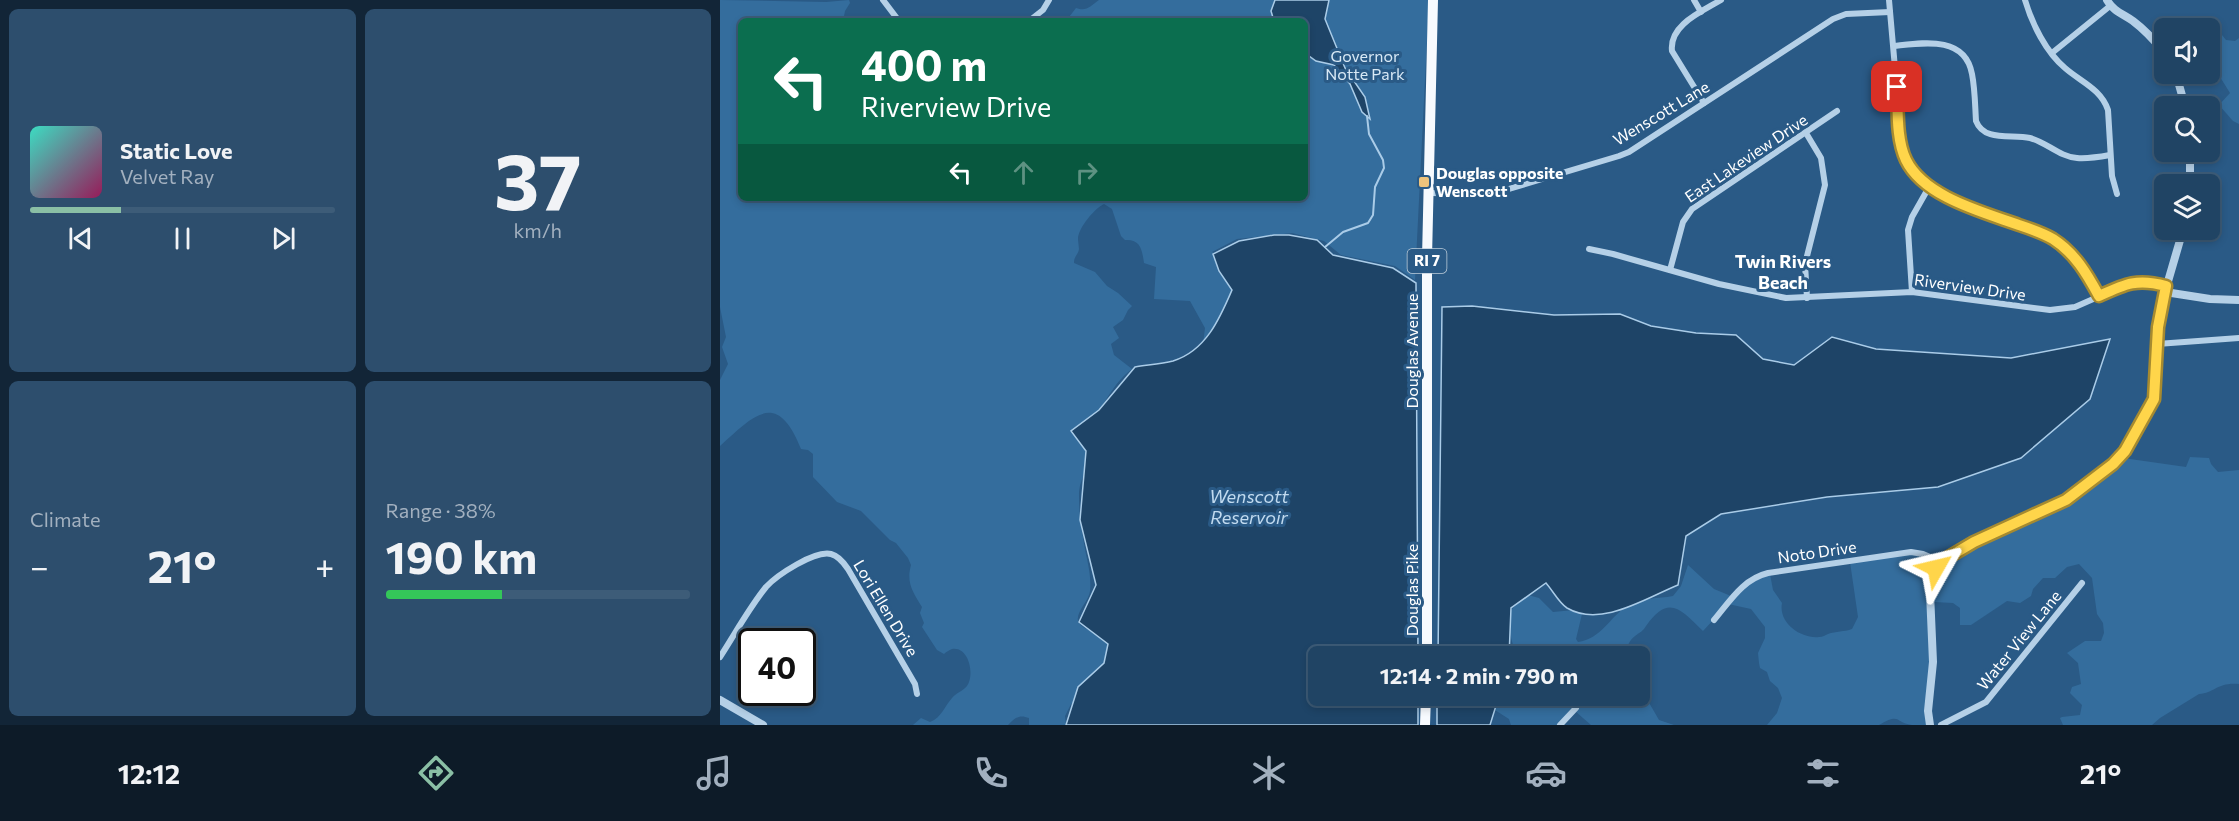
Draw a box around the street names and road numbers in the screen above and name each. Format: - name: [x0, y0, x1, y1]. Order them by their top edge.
- street label: Wenscott Lane: [1609, 76, 1712, 149]
- street label: East Lakeview Drive: [1681, 109, 1811, 206]
- road number: RI 7: [1408, 249, 1446, 273]
- street label: Riverview Drive: [1913, 269, 2027, 304]
- street label: Douglas Avenue: [1402, 293, 1421, 409]
- street label: Noto Drive: [1776, 537, 1857, 566]
- street label: Douglas Pike: [1402, 544, 1421, 636]
- street label: Lori Ellen Drive: [850, 556, 923, 659]
- street label: Water View Lane: [1973, 586, 2065, 693]

